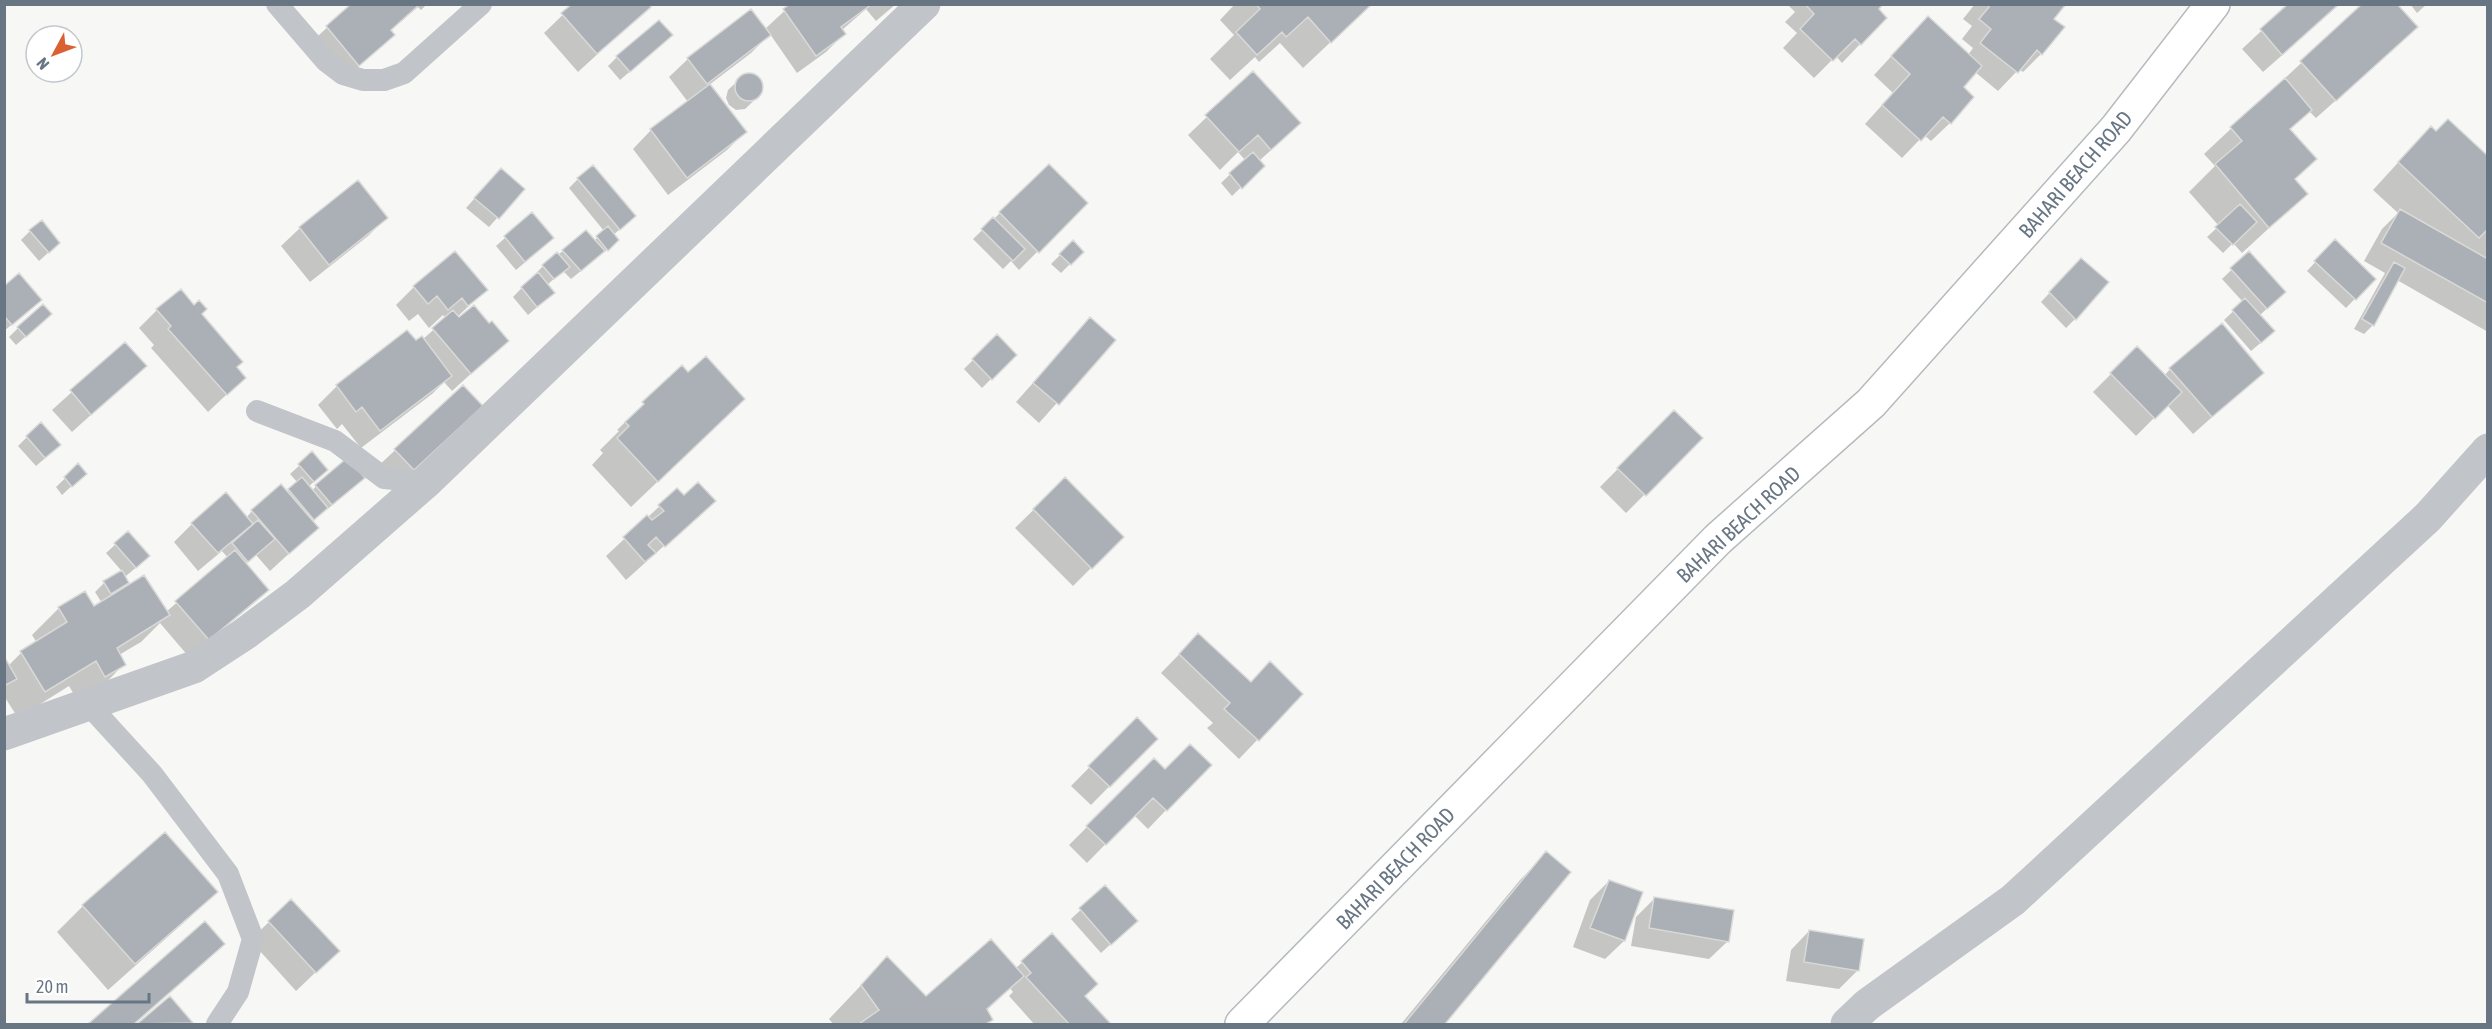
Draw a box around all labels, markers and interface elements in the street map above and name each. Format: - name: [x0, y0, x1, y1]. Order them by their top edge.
- north arrow: [24, 24, 84, 84]
- text: N: [33, 54, 53, 73]
- street label: BAHARI BEACH ROAD: [2014, 106, 2136, 242]
- street label: BAHARI BEACH ROAD: [1671, 461, 1805, 587]
- street label: BAHARI BEACH ROAD: [1331, 802, 1459, 934]
- scale bar: [27, 966, 148, 1004]
- text: 20 m: [36, 976, 68, 997]

